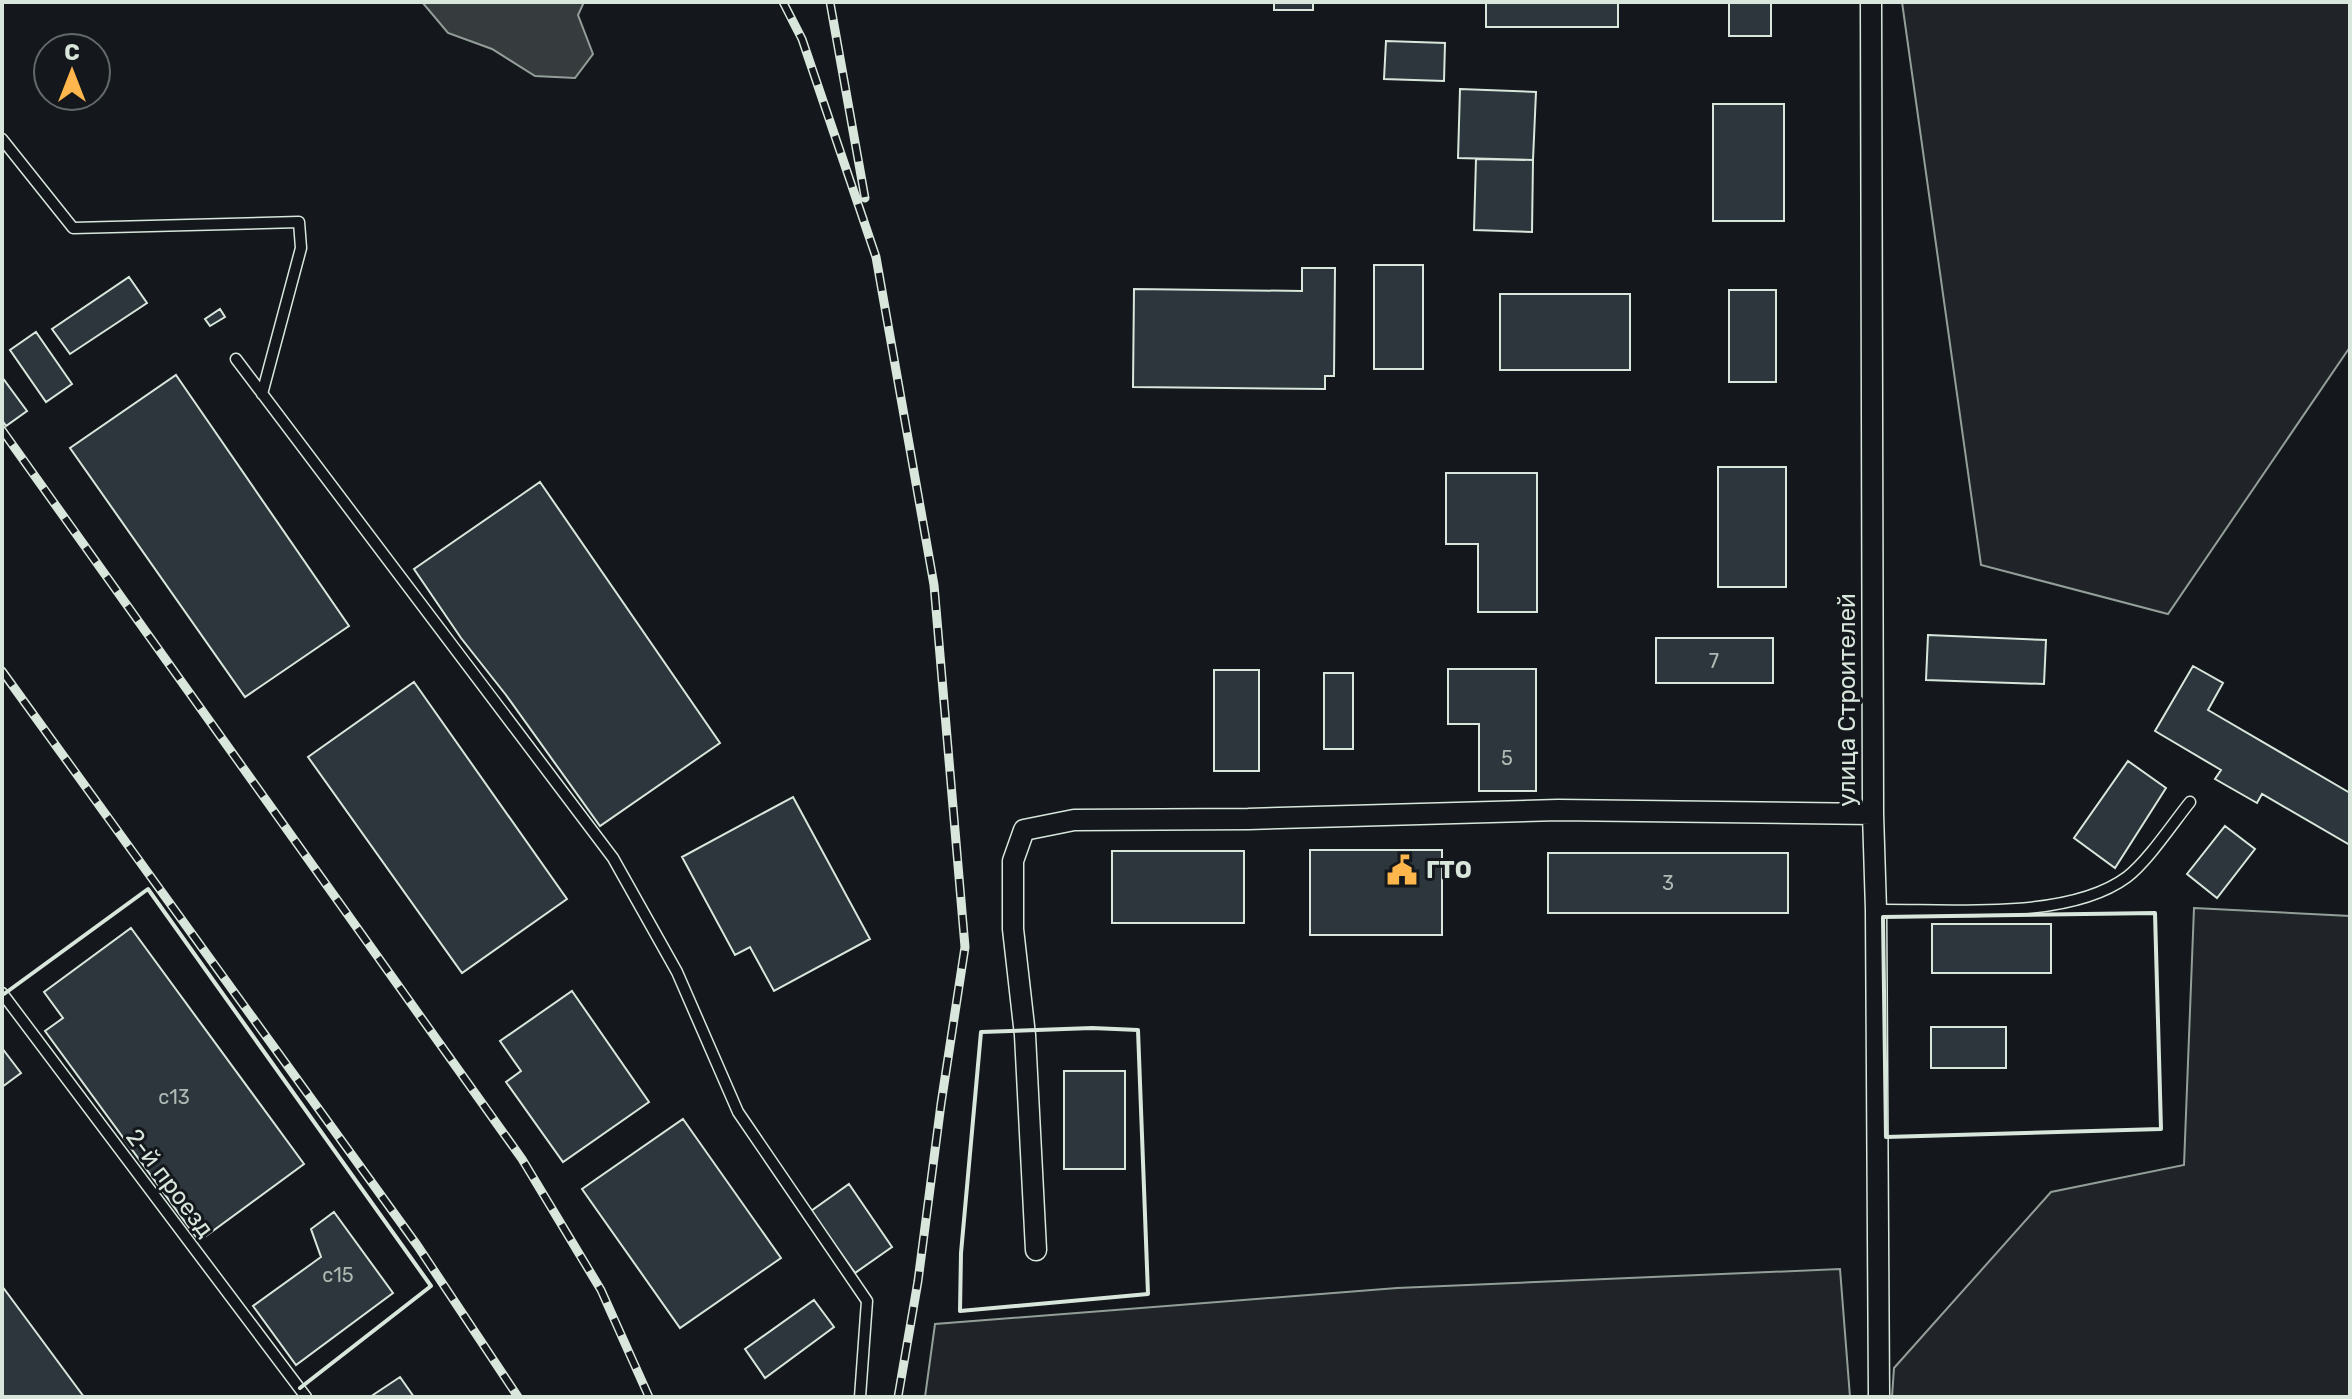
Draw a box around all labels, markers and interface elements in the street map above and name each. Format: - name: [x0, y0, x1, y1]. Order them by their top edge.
- north arrow: [32, 32, 112, 112]
- text: С: [64, 39, 80, 66]
- street label: улица Строителей: [1833, 593, 1861, 807]
- house number: 7: [1709, 649, 1719, 673]
- house number: 5: [1501, 746, 1513, 770]
- public building icon: ГТО: [1385, 853, 1419, 887]
- place label: ГТО: [1426, 856, 1472, 884]
- house number: 3: [1662, 871, 1674, 895]
- house number: с13: [158, 1085, 190, 1109]
- street label: 2-й проезд: [120, 1123, 220, 1243]
- house number: с15: [322, 1263, 354, 1287]

